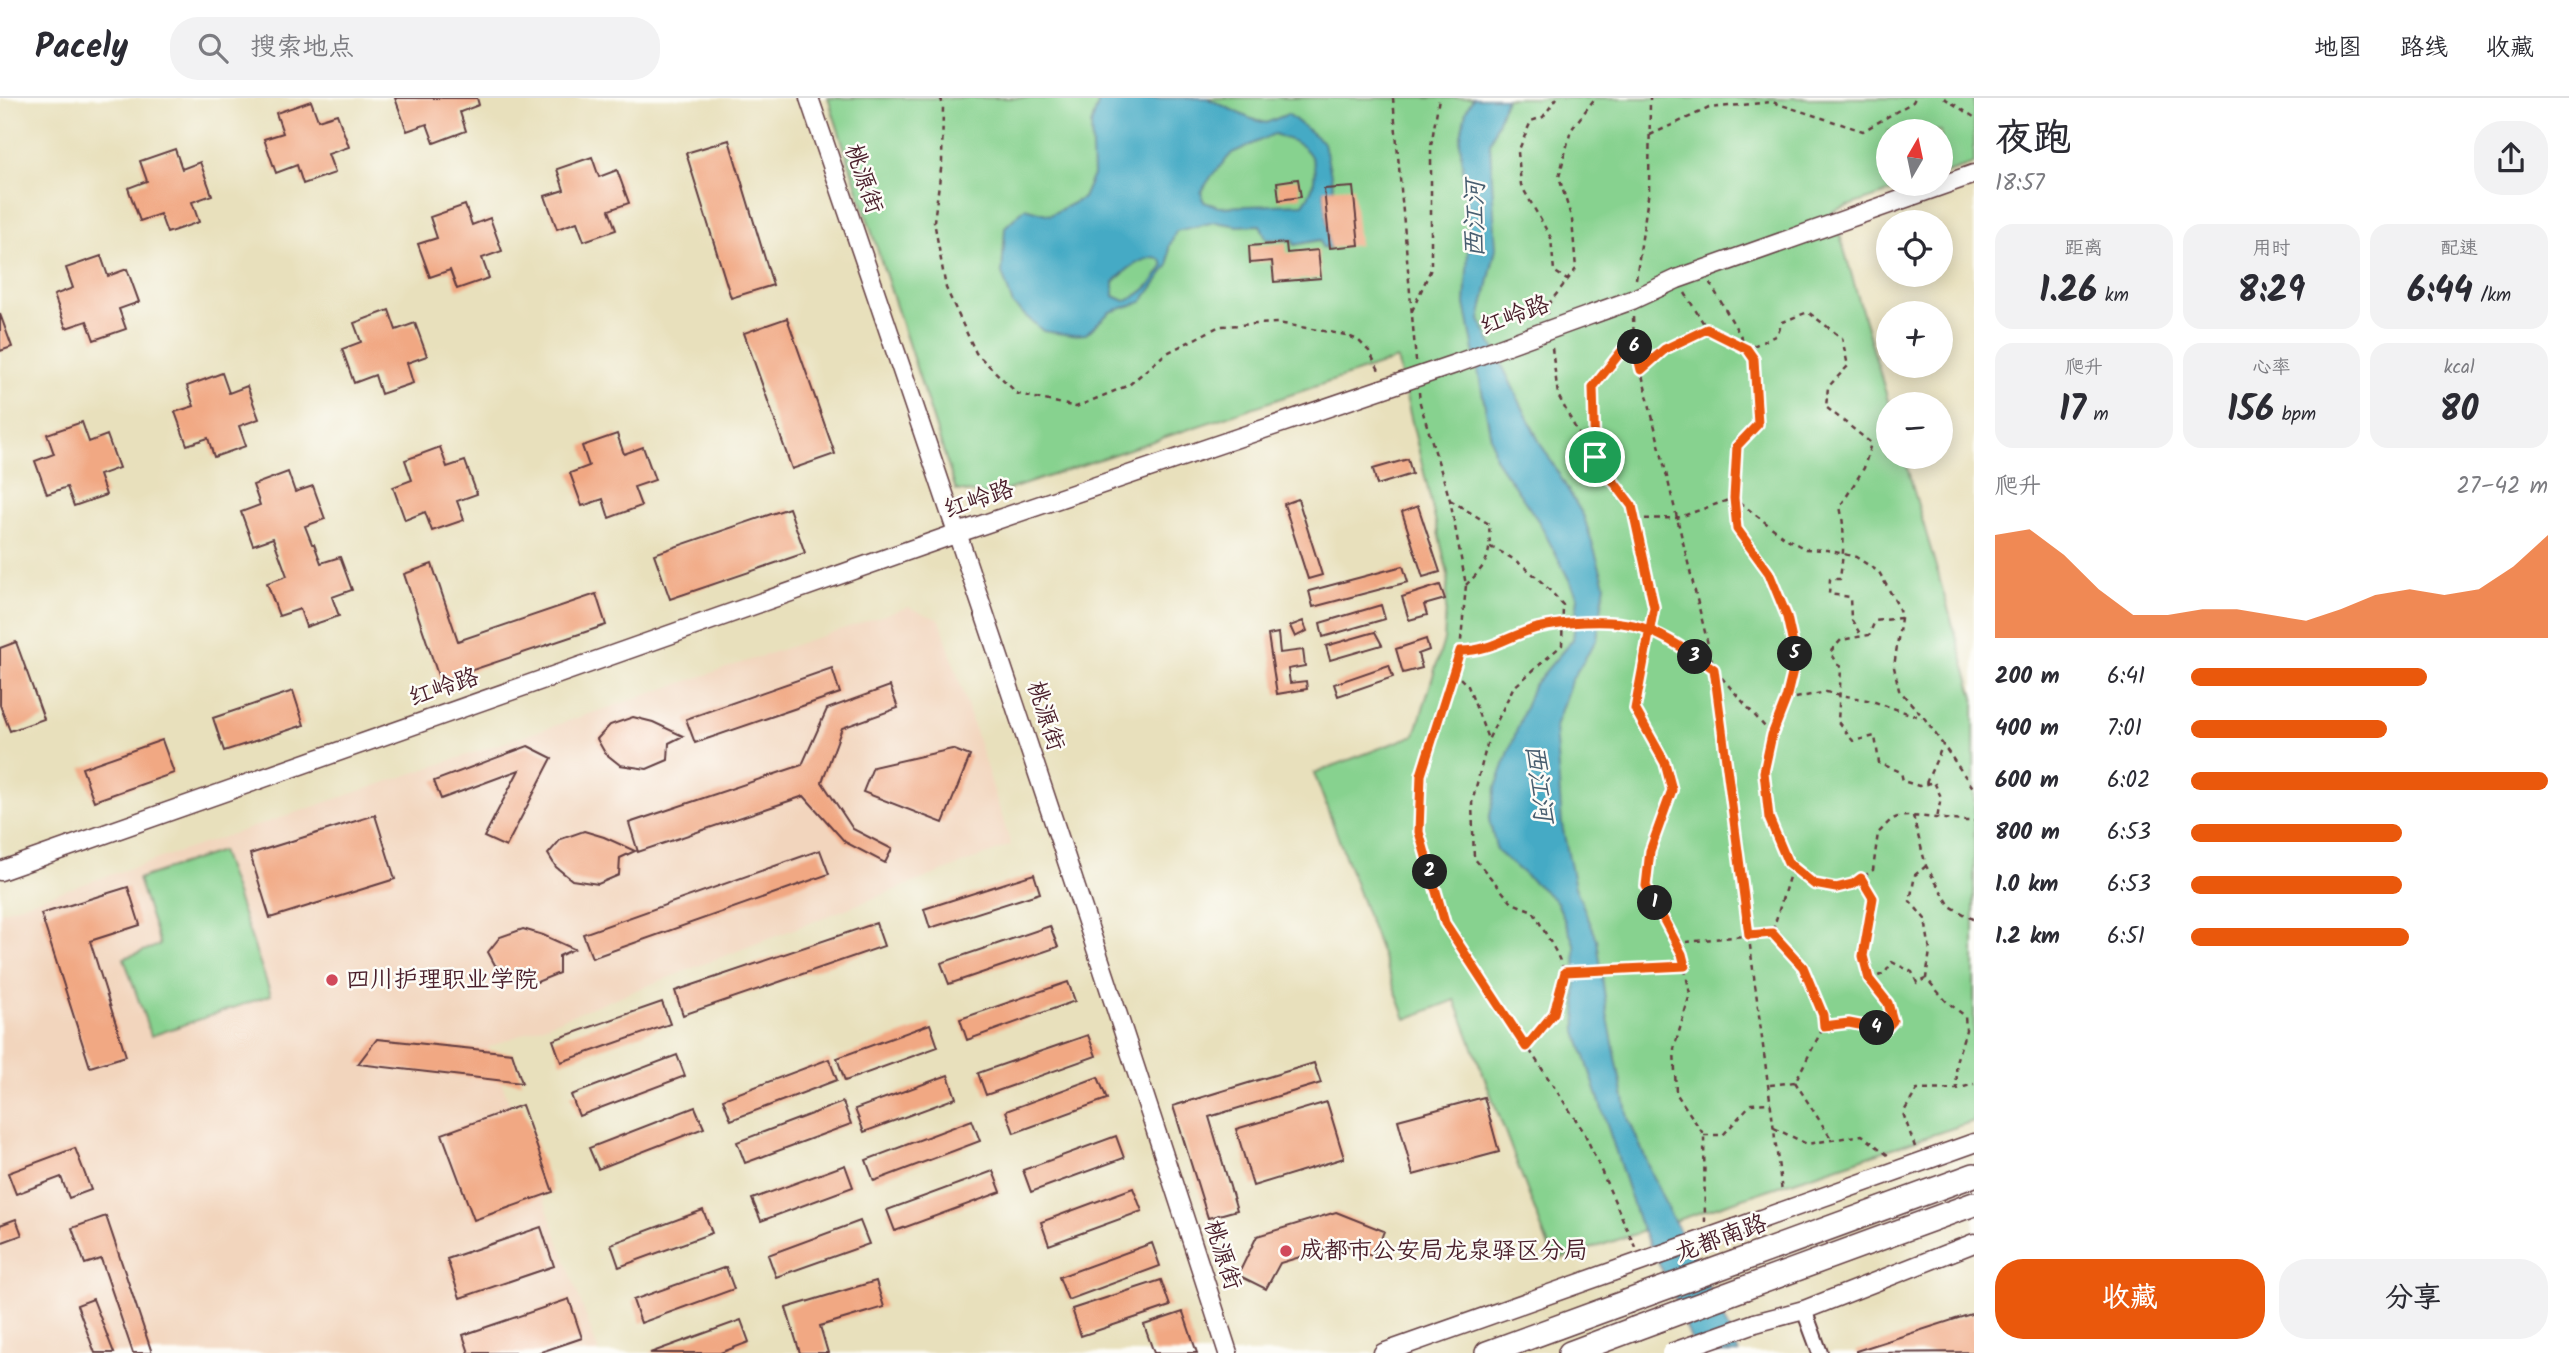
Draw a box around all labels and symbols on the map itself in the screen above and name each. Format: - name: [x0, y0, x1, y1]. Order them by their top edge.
- north arrow: [1876, 119, 1953, 196]
- street label: 桃源街: [833, 139, 893, 219]
- water label: 西江河: [1455, 176, 1497, 258]
- street label: 红岭路: [1475, 285, 1555, 347]
- pin: 6: [1618, 330, 1652, 364]
- pin: [1565, 427, 1625, 487]
- street label: 红岭路: [939, 470, 1019, 530]
- pin: 5: [1778, 636, 1812, 672]
- pin: 3: [1678, 640, 1712, 674]
- street label: 红岭路: [404, 658, 484, 718]
- street label: 桃源街: [1015, 676, 1075, 756]
- water label: 西江河: [1512, 742, 1564, 828]
- pin: 2: [1412, 854, 1448, 890]
- pin: 1: [1638, 886, 1672, 920]
- place label: 四川护理职业学院: [346, 961, 538, 1000]
- marker: 四川护理职业学院: [324, 972, 340, 988]
- pin: 4: [1860, 1010, 1895, 1046]
- street label: 龙都南路: [1669, 1204, 1773, 1274]
- street label: 桃源街: [1192, 1215, 1252, 1295]
- place label: 成都市公安局龙泉驿区分局: [1300, 1232, 1588, 1271]
- marker: 成都市公安局龙泉驿区分局: [1278, 1243, 1294, 1259]

